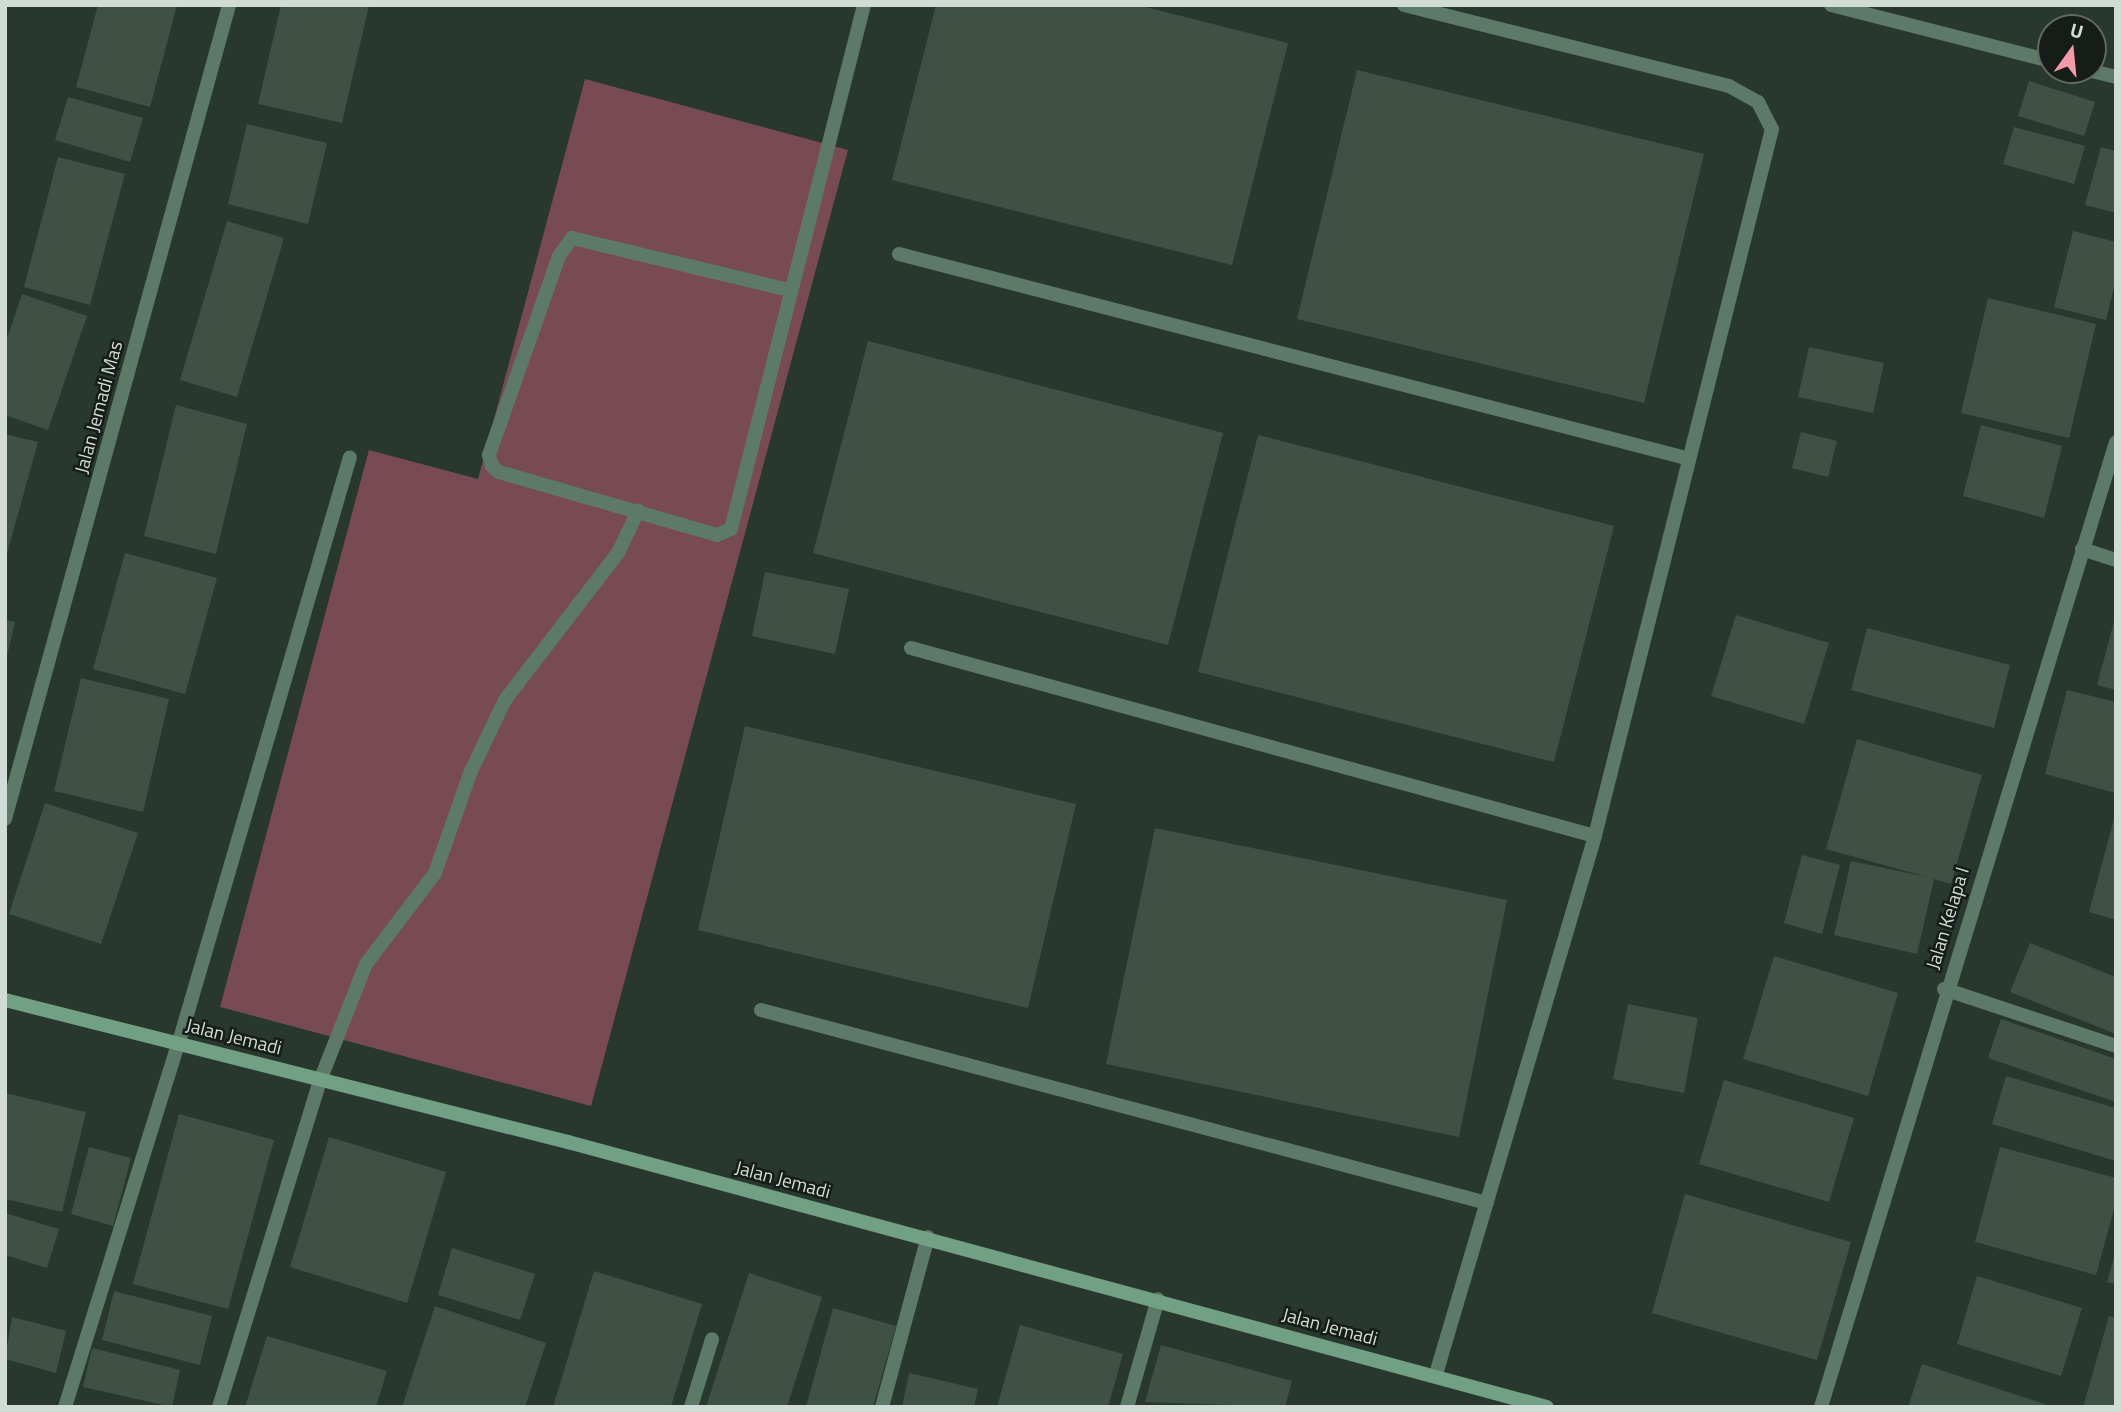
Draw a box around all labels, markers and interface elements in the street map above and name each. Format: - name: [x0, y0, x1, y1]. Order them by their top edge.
- north arrow: [2037, 14, 2107, 84]
- text: U: [2067, 15, 2087, 46]
- street label: Jalan Jemadi Mas: [69, 338, 127, 476]
- street label: Jalan Kelapa I: [1921, 864, 1973, 972]
- street label: Jalan Jemadi: [184, 1013, 284, 1059]
- street label: Jalan Jemadi: [733, 1155, 833, 1203]
- street label: Jalan Jemadi: [1280, 1302, 1380, 1350]

